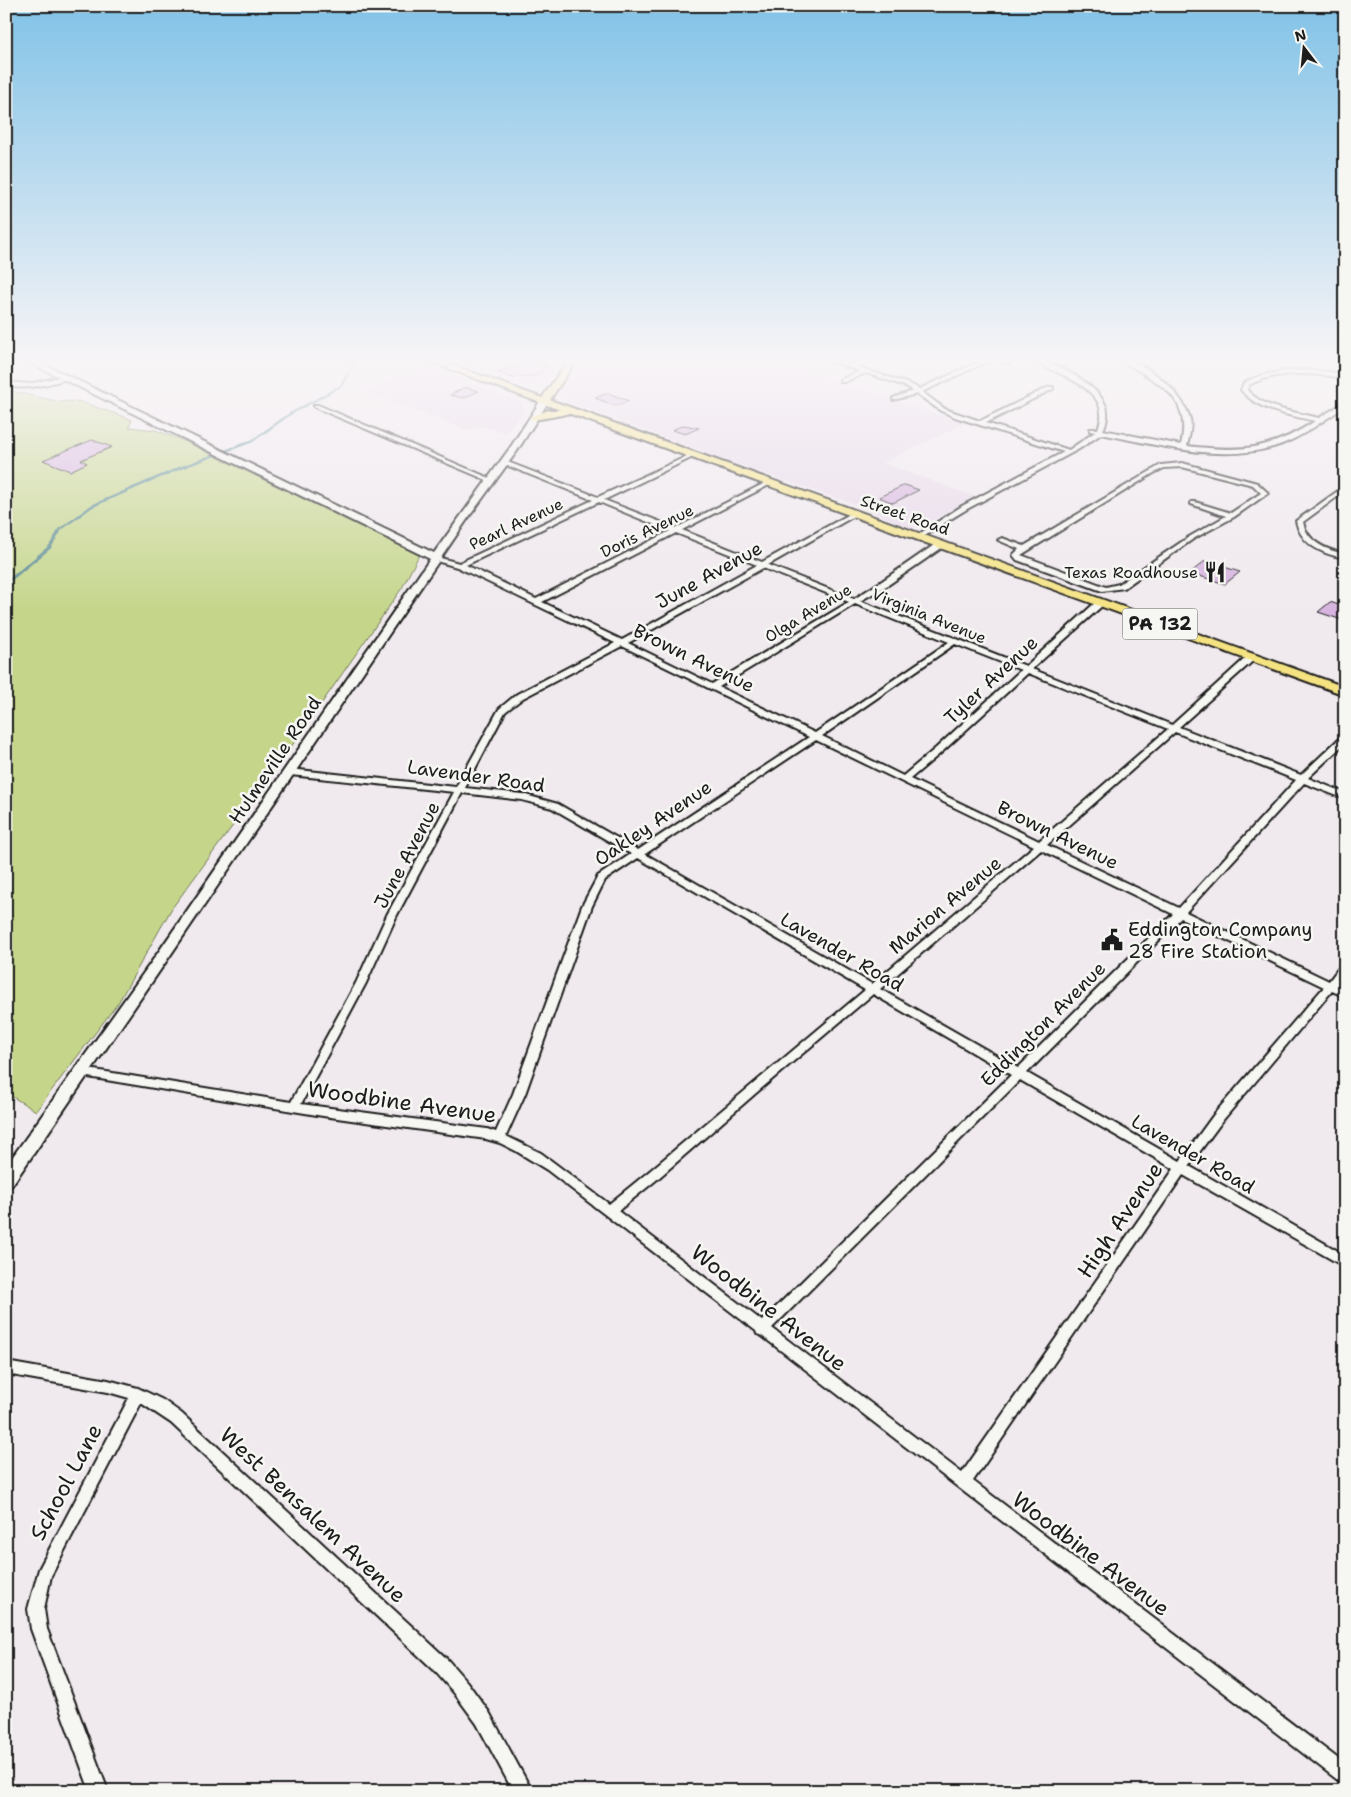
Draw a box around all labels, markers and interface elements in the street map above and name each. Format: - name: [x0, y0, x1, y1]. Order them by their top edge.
- north arrow: [1278, 22, 1328, 72]
- text: N: [1293, 25, 1308, 46]
- street label: Street Road: [858, 490, 952, 540]
- street label: Pearl Avenue: [466, 493, 566, 555]
- street label: Doris Avenue: [597, 499, 697, 563]
- street label: June Avenue: [651, 535, 767, 615]
- restaurant icon: Texas Roadhouse: [1202, 559, 1228, 585]
- place label: Texas Roadhouse: [1064, 562, 1198, 583]
- street label: Olga Avenue: [761, 579, 855, 647]
- street label: Virginia Avenue: [869, 583, 989, 649]
- road number: PA 132: [1122, 608, 1198, 640]
- street label: Brown Avenue: [629, 618, 759, 698]
- street label: Tyler Avenue: [939, 630, 1043, 730]
- street label: Hulmeville Road: [223, 691, 327, 829]
- street label: Lavender Road: [406, 754, 546, 798]
- street label: Oakley Avenue: [589, 774, 717, 872]
- street label: Brown Avenue: [993, 795, 1123, 875]
- street label: June Avenue: [368, 797, 446, 913]
- street label: Marion Avenue: [883, 851, 1007, 959]
- street label: Lavender Road: [776, 906, 908, 998]
- place label: Eddington Company 28 Fire Station: [1128, 917, 1312, 964]
- public building icon: Eddington Company 28 Fire Station: [1099, 927, 1125, 953]
- street label: Eddington Avenue: [975, 956, 1111, 1092]
- street label: Woodbine Avenue: [306, 1074, 498, 1130]
- street label: Lavender Road: [1127, 1108, 1259, 1200]
- street label: High Avenue: [1070, 1156, 1170, 1284]
- street label: Woodbine Avenue: [685, 1238, 853, 1378]
- street label: School Lane: [23, 1419, 109, 1545]
- street label: West Bensalem Avenue: [213, 1421, 413, 1609]
- street label: Woodbine Avenue: [1006, 1485, 1176, 1623]

